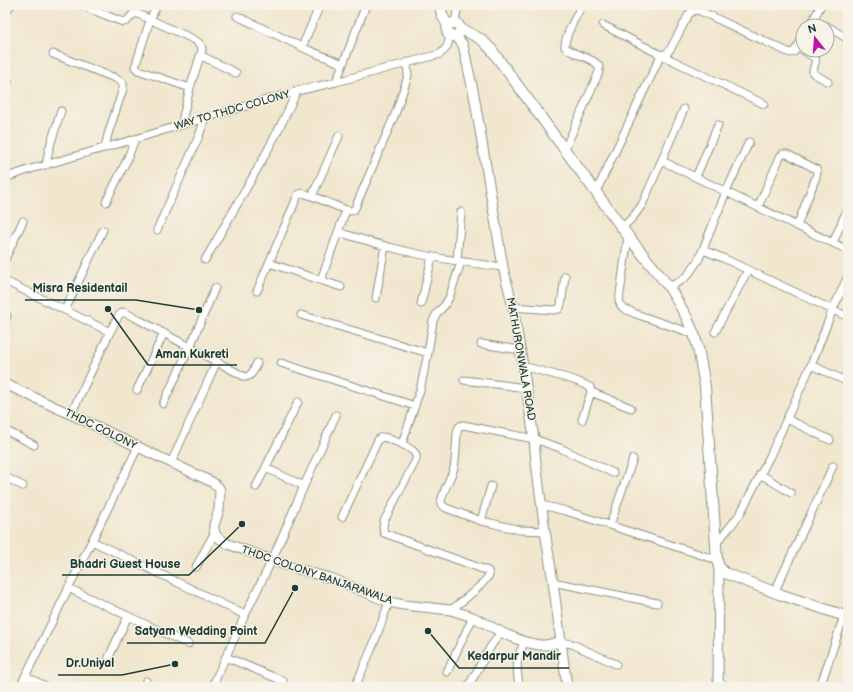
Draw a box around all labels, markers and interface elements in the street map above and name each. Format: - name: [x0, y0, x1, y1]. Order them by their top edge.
- north arrow: [795, 18, 835, 58]
- text: N: [806, 21, 818, 36]
- street label: WAY TO THDC COLONY: [173, 87, 292, 133]
- callout: Misra Residentail: [25, 276, 136, 300]
- text: Misra Residentail: [32, 281, 128, 296]
- street label: MATHURONWALA ROAD: [504, 296, 538, 422]
- callout: Aman Kukreti: [148, 341, 237, 365]
- text: Aman Kukreti: [154, 347, 229, 362]
- street label: THDC COLONY: [63, 406, 140, 452]
- street label: THDC COLONY BANJARAWALA: [240, 543, 395, 607]
- callout: Bhadri Guest House: [62, 551, 189, 575]
- text: Bhadri Guest House: [70, 557, 180, 572]
- callout: Satyam Wedding Point: [127, 619, 265, 643]
- text: Satyam Wedding Point: [135, 624, 257, 639]
- callout: Kedarpur Mandir: [459, 644, 569, 668]
- text: Kedarpur Mandir: [467, 649, 561, 664]
- callout: Dr.Uniyal: [58, 651, 122, 675]
- text: Dr.Uniyal: [66, 656, 114, 671]

